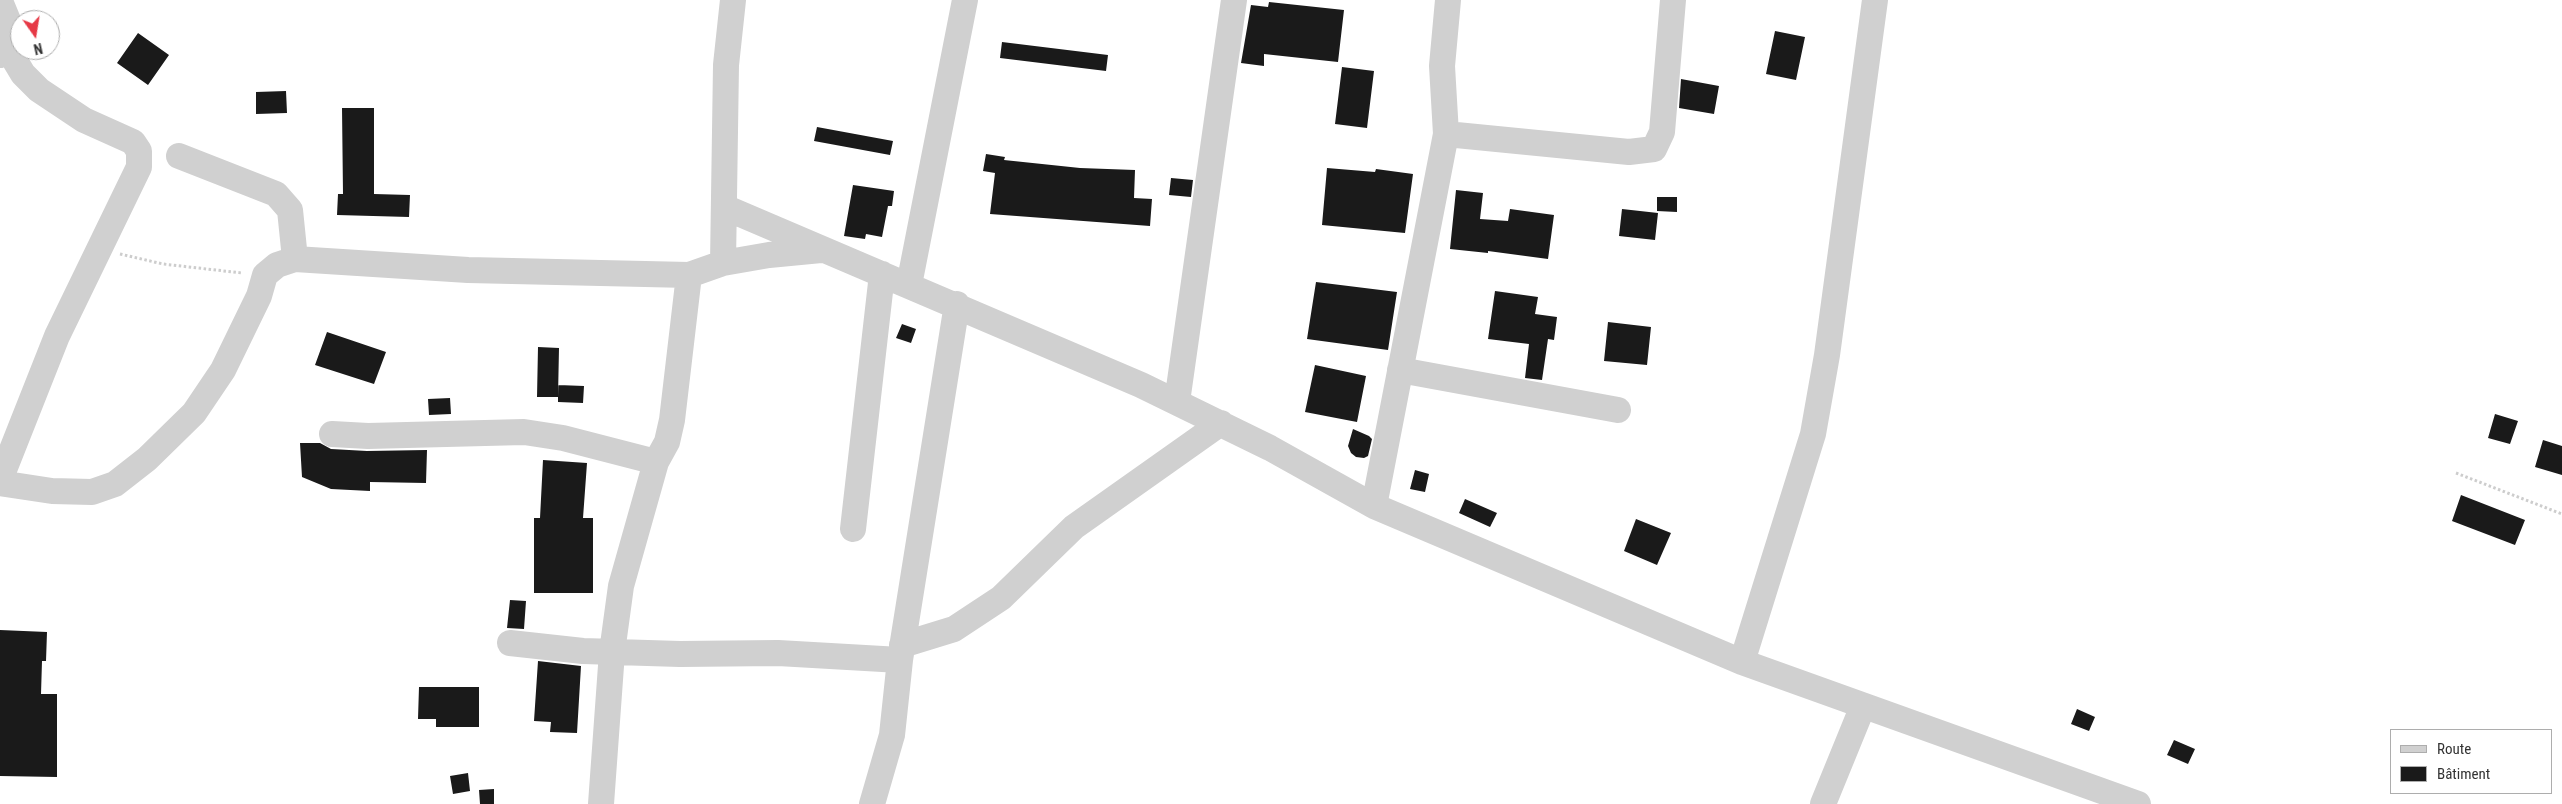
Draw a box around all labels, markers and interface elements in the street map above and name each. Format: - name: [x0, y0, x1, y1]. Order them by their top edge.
- north arrow: [10, 10, 60, 60]
- text: N: [32, 40, 44, 57]
- legend: [2390, 729, 2552, 794]
- text: Route: [2437, 740, 2471, 758]
- text: Bâtiment: [2437, 765, 2490, 783]

